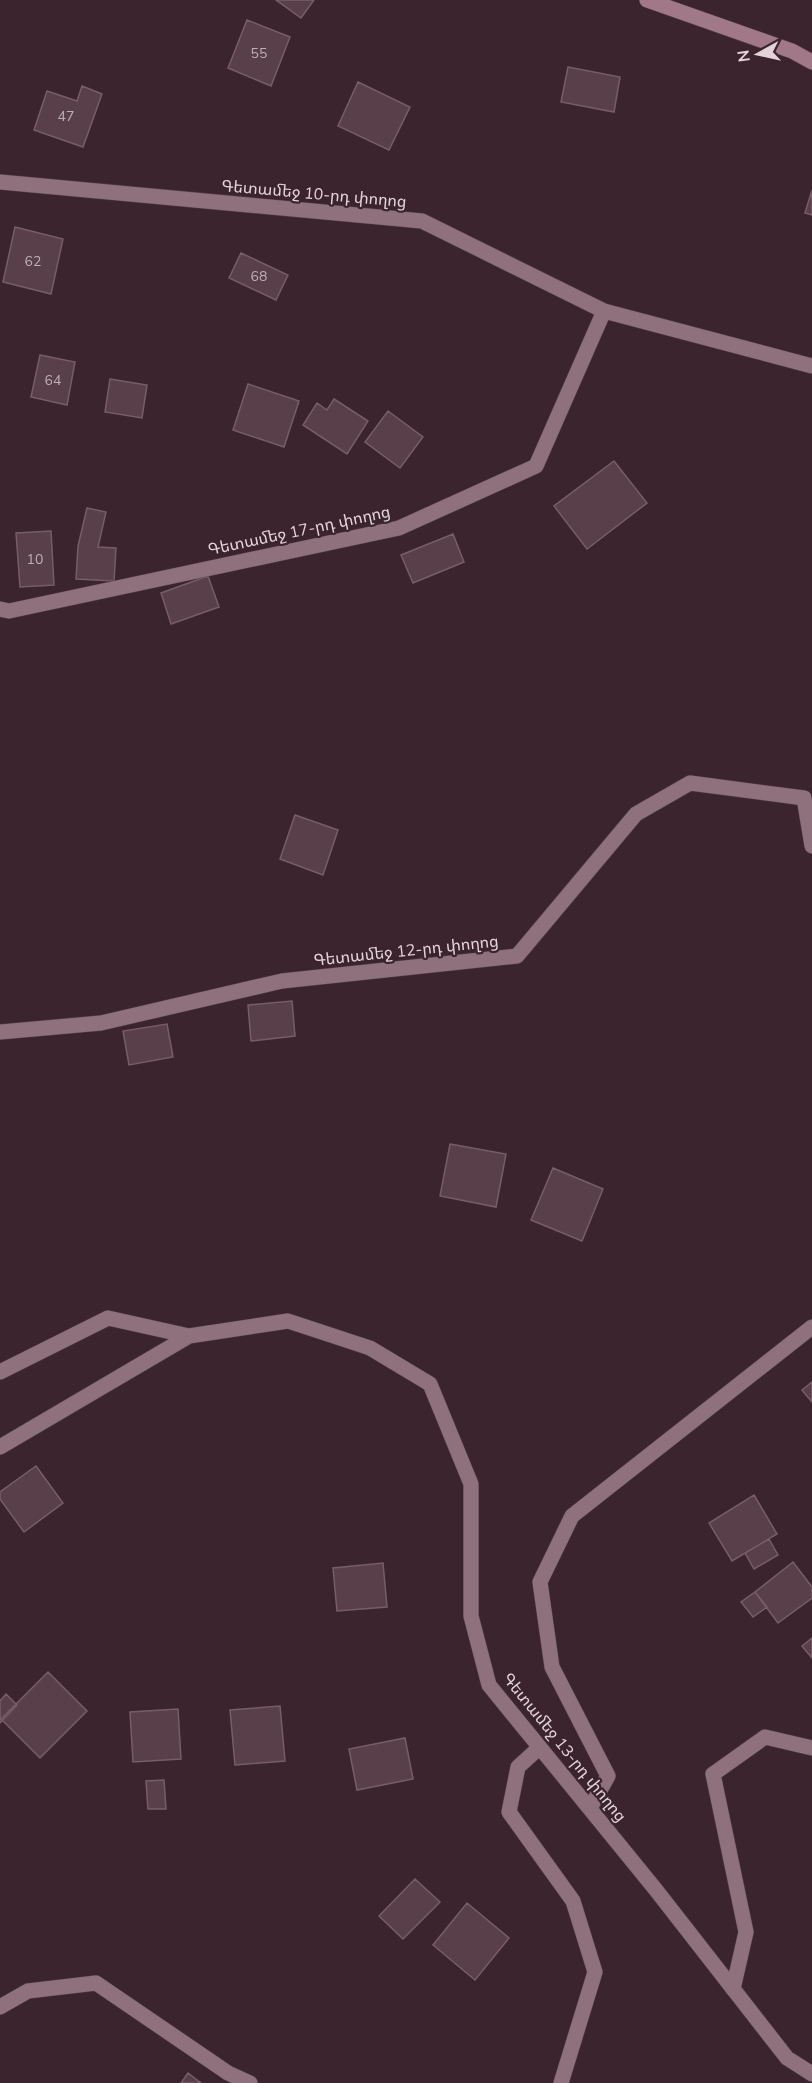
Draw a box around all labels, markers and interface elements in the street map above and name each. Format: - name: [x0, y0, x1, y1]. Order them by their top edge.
- north arrow: [728, 24, 788, 84]
- house number: 55: [251, 44, 267, 63]
- text: N: [732, 48, 756, 63]
- house number: 47: [58, 107, 74, 126]
- street label: Գետամեջ 10-րդ փողոց: [220, 175, 407, 213]
- house number: 62: [25, 252, 41, 271]
- house number: 68: [251, 267, 267, 286]
- house number: 64: [45, 371, 61, 390]
- street label: Գետամեջ 17-րդ փողոց: [206, 501, 392, 561]
- house number: 10: [27, 550, 43, 569]
- street label: Գետամեջ 12-րդ փողոց: [313, 930, 500, 972]
- street label: Գետամեջ 13-րդ փողոց: [497, 1668, 631, 1827]

